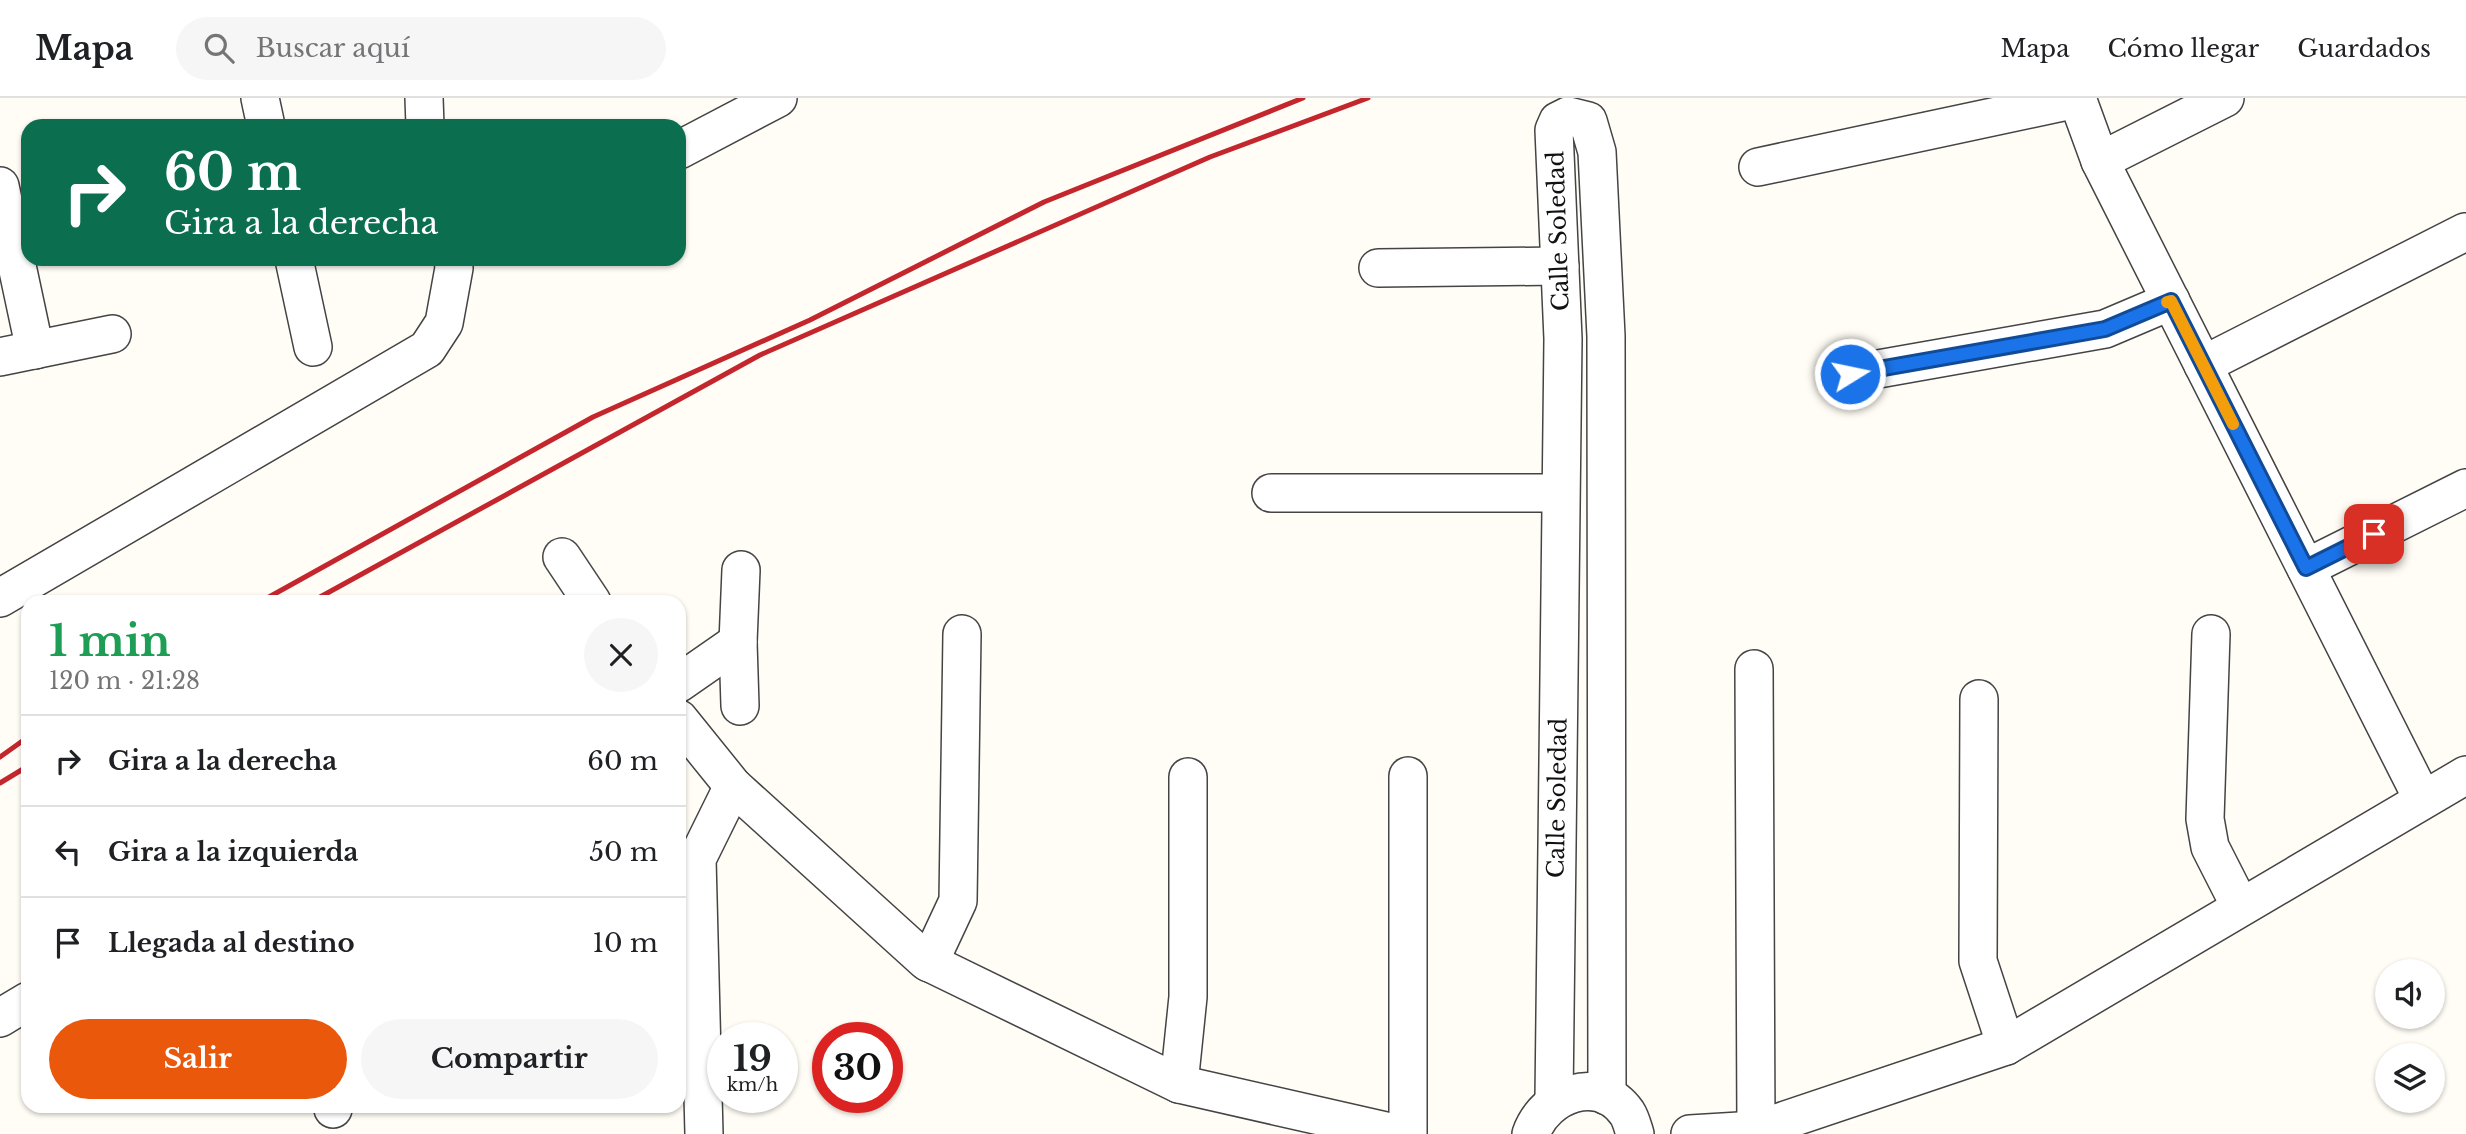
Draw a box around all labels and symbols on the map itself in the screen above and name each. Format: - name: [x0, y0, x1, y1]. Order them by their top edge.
- street label: Calle Soledad: [1541, 150, 1575, 312]
- position arrow: [1813, 337, 1887, 411]
- pin: [2344, 504, 2404, 564]
- street label: Calle Soledad: [1542, 718, 1572, 878]
- speed limit sign: 30: [812, 1022, 903, 1113]

